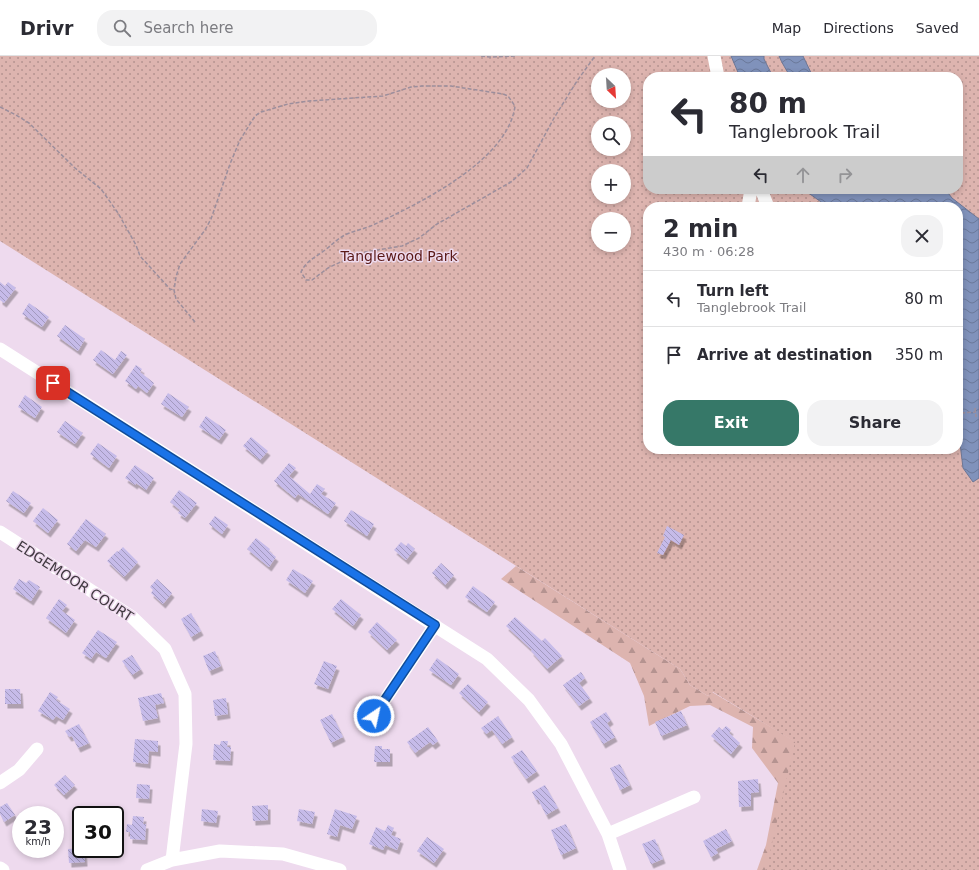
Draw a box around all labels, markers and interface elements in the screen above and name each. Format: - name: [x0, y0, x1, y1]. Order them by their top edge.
- search box: [97, 10, 377, 46]
- text: Drivr: [20, 17, 73, 39]
- icon: search: [111, 17, 133, 39]
- text: Search here: [143, 19, 234, 37]
- text: Map: [772, 20, 801, 36]
- text: Directions: [823, 20, 894, 36]
- text: Saved: [916, 20, 959, 36]
- north arrow: [591, 68, 631, 108]
- map controls: [591, 68, 631, 252]
- text: 80 m: [729, 87, 807, 120]
- icon: left: [663, 88, 715, 140]
- button: search: [591, 116, 631, 156]
- text: Tanglebrook Trail: [729, 121, 880, 142]
- button: +: [591, 164, 631, 204]
- icon: left: [750, 164, 772, 186]
- icon: ahead: [792, 164, 814, 186]
- icon: right: [834, 164, 856, 186]
- button: −: [591, 212, 631, 252]
- text: 2 min: [663, 215, 738, 243]
- button: close: [901, 215, 943, 257]
- text: 430 m · 06:28: [663, 244, 754, 259]
- park label: Tanglewood Park: [339, 248, 459, 264]
- text: Turn left: [697, 282, 769, 300]
- icon: left: [663, 288, 685, 310]
- text: 80 m: [905, 290, 943, 308]
- text: Tanglebrook Trail: [697, 300, 806, 315]
- icon: arrive: [663, 344, 685, 366]
- text: Arrive at destination: [697, 346, 872, 364]
- text: 350 m: [895, 346, 943, 364]
- pin: [36, 366, 70, 400]
- icon: arrive: [42, 372, 64, 394]
- button: Exit: [663, 400, 799, 446]
- button: Share: [807, 400, 943, 446]
- street label: EDGEMOOR COURT: [14, 537, 137, 625]
- position arrow: [353, 695, 395, 737]
- speed limit sign: 30: [72, 806, 124, 858]
- text: 23: [24, 815, 52, 839]
- text: km/h: [25, 836, 51, 847]

